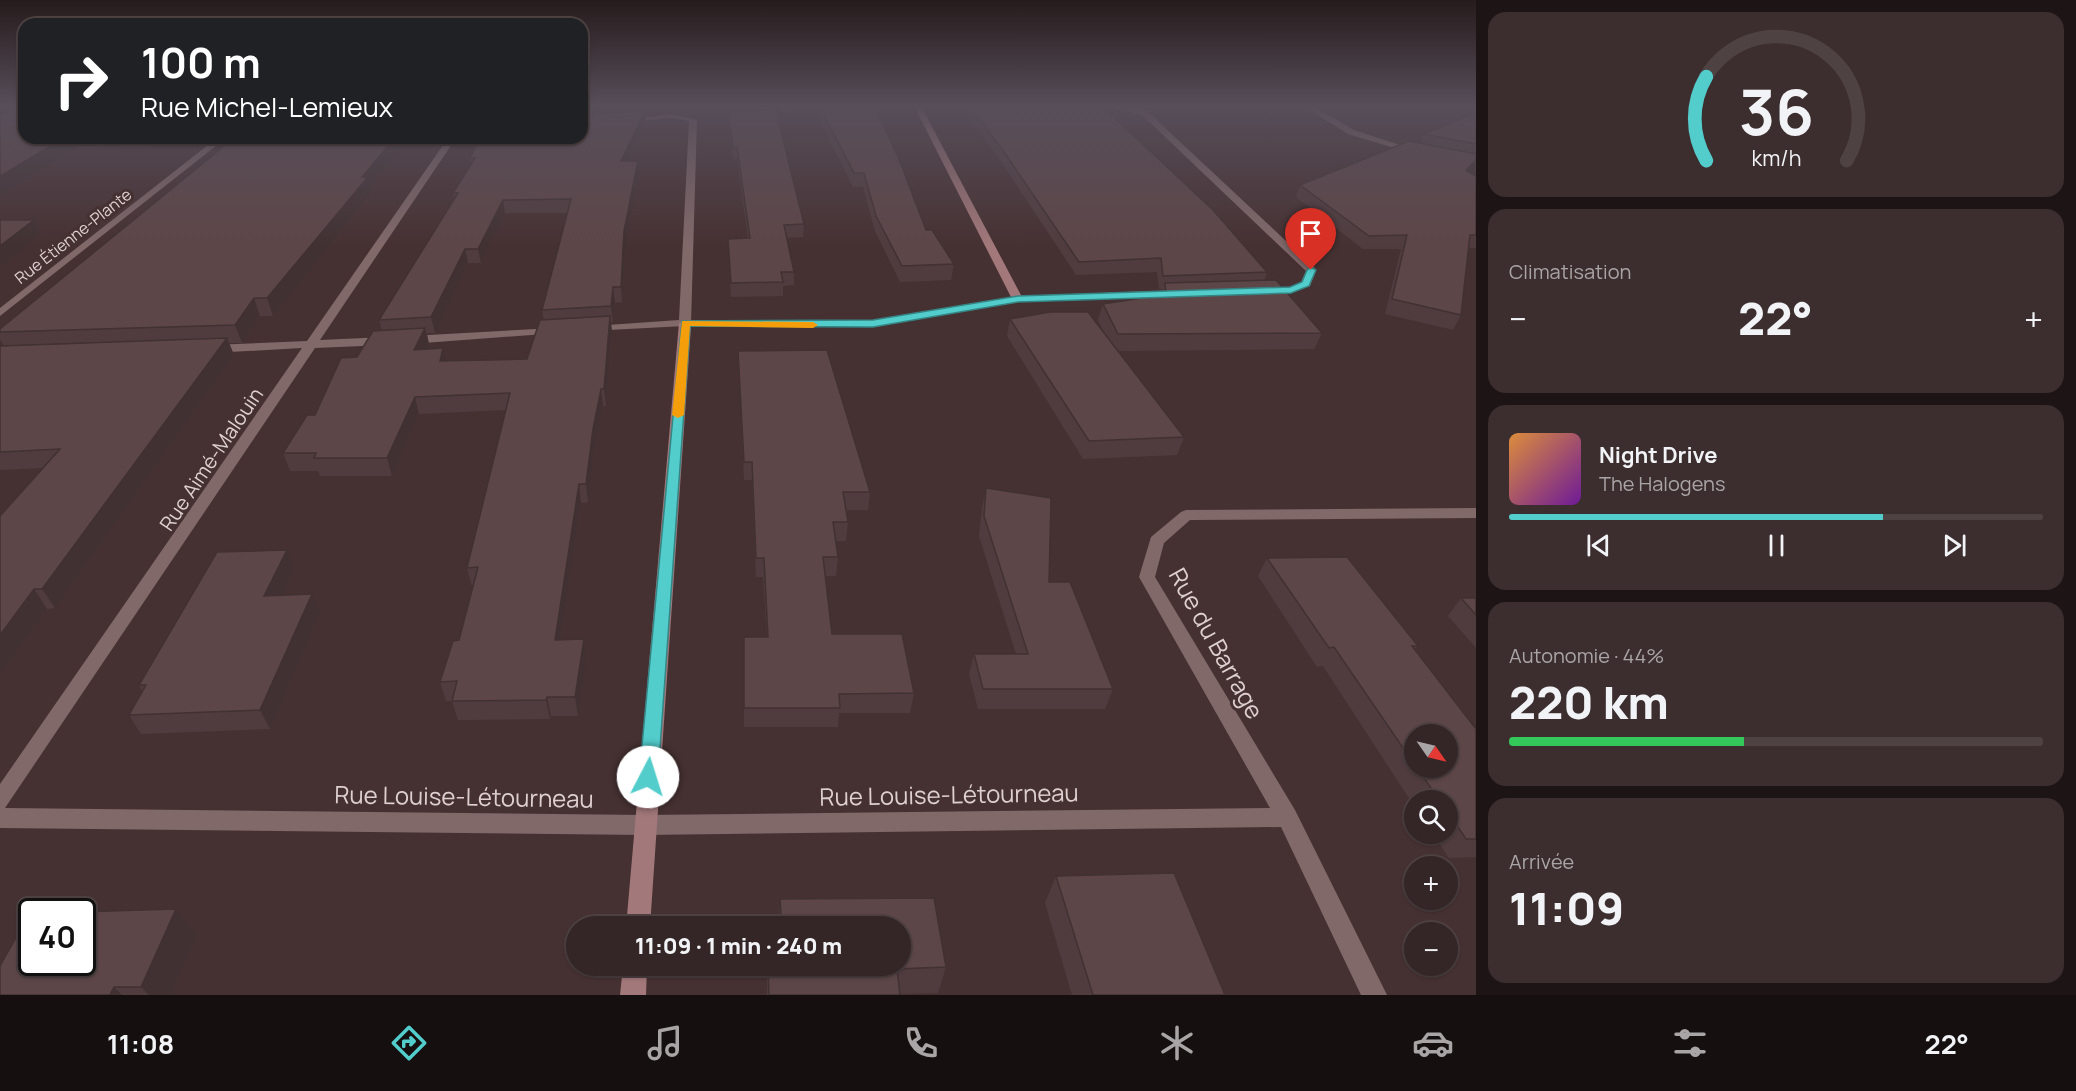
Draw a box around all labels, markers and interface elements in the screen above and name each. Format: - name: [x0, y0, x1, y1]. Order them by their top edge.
- text: 100 m: [141, 33, 261, 91]
- icon: right: [42, 42, 120, 120]
- text: 36: [1738, 68, 1814, 154]
- text: Rue Michel-Lemieux: [141, 88, 393, 125]
- text: km/h: [1751, 144, 1801, 173]
- street label: Rue Étienne-Plante: [10, 183, 136, 289]
- pin: [1285, 208, 1336, 270]
- icon: arrive: [1294, 217, 1327, 250]
- text: Climatisation: [1509, 258, 1631, 285]
- text: 22°: [1738, 287, 1813, 349]
- text: −: [1509, 296, 1527, 341]
- text: +: [2024, 296, 2043, 341]
- street label: Rue Aimé-Malouin: [153, 382, 269, 536]
- text: Night Drive: [1599, 440, 1718, 470]
- text: The Halogens: [1599, 470, 1725, 497]
- icon: previous: [1582, 529, 1615, 562]
- icon: pause: [1760, 529, 1793, 562]
- icon: next: [1938, 529, 1971, 562]
- street label: Rue du Barrage: [1162, 562, 1272, 724]
- text: Autonomie · 44%: [1509, 642, 1664, 669]
- text: 220 km: [1509, 671, 1669, 733]
- north arrow: [1404, 724, 1458, 778]
- map controls: [1404, 724, 1458, 976]
- position arrow: [616, 745, 680, 809]
- street label: Rue Louise-Létourneau: [819, 775, 1079, 813]
- street label: Rue Louise-Létourneau: [334, 777, 594, 815]
- button: search: [1404, 790, 1458, 844]
- text: Arrivée: [1509, 848, 1574, 875]
- button: +: [1404, 856, 1458, 910]
- text: 11:09: [1509, 877, 1624, 939]
- speed limit sign: 40: [18, 898, 96, 976]
- button: −: [1404, 922, 1458, 976]
- text: 11:09 · 1 min · 240 m: [635, 931, 842, 961]
- icon: directions: [388, 1022, 430, 1064]
- icon: music: [644, 1022, 686, 1064]
- icon: phone: [900, 1022, 942, 1064]
- icon: climate: [1156, 1022, 1198, 1064]
- icon: car: [1412, 1022, 1454, 1064]
- icon: filters: [1669, 1022, 1711, 1064]
- text: 11:08: [107, 1025, 174, 1062]
- text: 22°: [1925, 1025, 1969, 1062]

